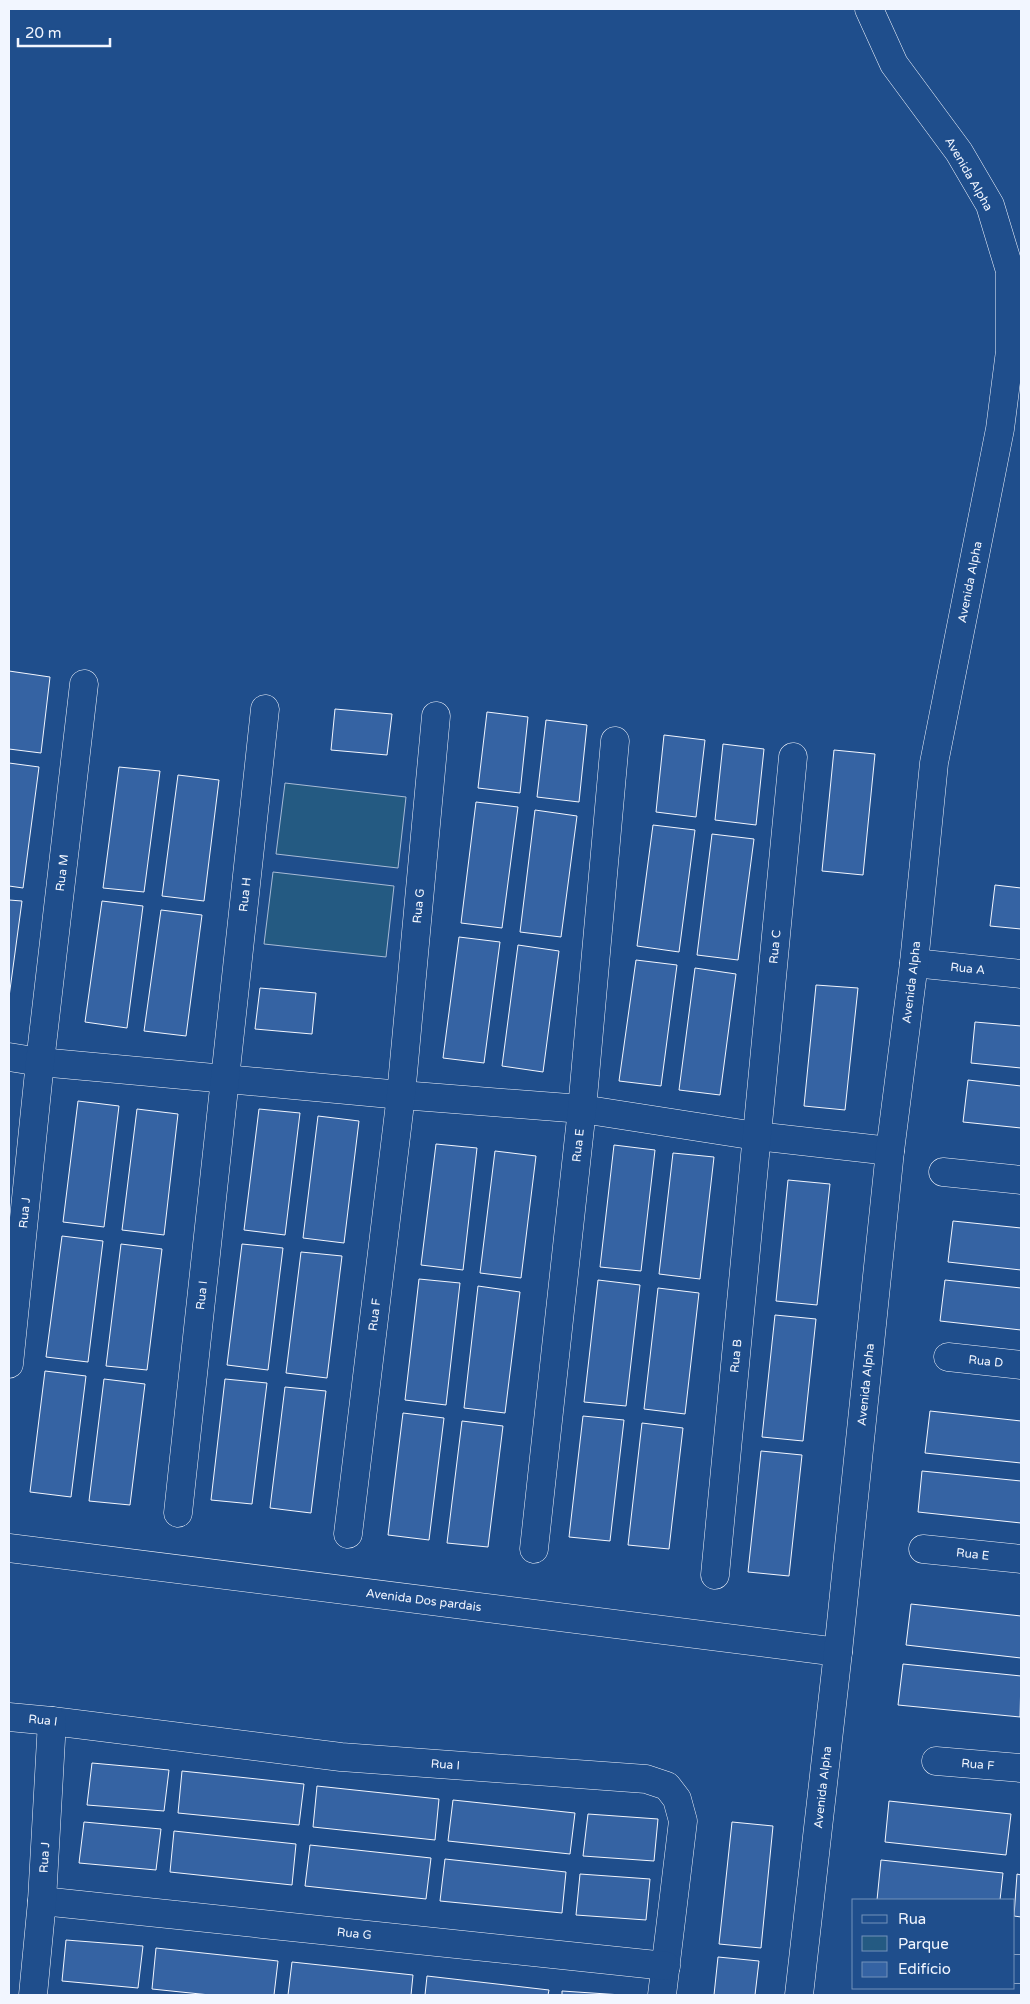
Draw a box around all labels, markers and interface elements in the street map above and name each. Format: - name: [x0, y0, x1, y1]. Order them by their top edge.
- scale bar: [18, 15, 110, 47]
- text: 20 m: [25, 24, 62, 42]
- street label: Avenida Alpha: [942, 135, 996, 213]
- street label: Avenida Alpha: [955, 540, 985, 624]
- street label: Rua M: [53, 854, 71, 892]
- street label: Rua H: [236, 877, 254, 913]
- street label: Rua G: [410, 888, 427, 924]
- street label: Rua C: [766, 929, 783, 964]
- street label: Avenida Alpha: [899, 940, 923, 1024]
- street label: Rua A: [950, 960, 986, 977]
- street label: Rua E: [569, 1128, 587, 1163]
- street label: Rua J: [16, 1196, 33, 1229]
- street label: Rua I: [193, 1280, 210, 1311]
- street label: Rua F: [366, 1297, 383, 1332]
- street label: Rua B: [727, 1338, 744, 1374]
- street label: Avenida Alpha: [855, 1343, 877, 1427]
- street label: Rua D: [968, 1352, 1004, 1370]
- street label: Rua E: [955, 1545, 990, 1563]
- street label: Avenida Dos pardais: [365, 1586, 483, 1614]
- street label: Rua I: [28, 1712, 58, 1729]
- street label: Avenida Alpha: [811, 1745, 834, 1829]
- street label: Rua I: [430, 1756, 460, 1773]
- street label: Rua F: [961, 1756, 995, 1773]
- street label: Rua J: [37, 1841, 52, 1874]
- legend: [852, 1899, 1015, 1989]
- text: Rua: [898, 1910, 926, 1928]
- street label: Rua G: [336, 1925, 372, 1942]
- text: Parque: [898, 1935, 949, 1953]
- text: Edifício: [898, 1960, 951, 1978]

